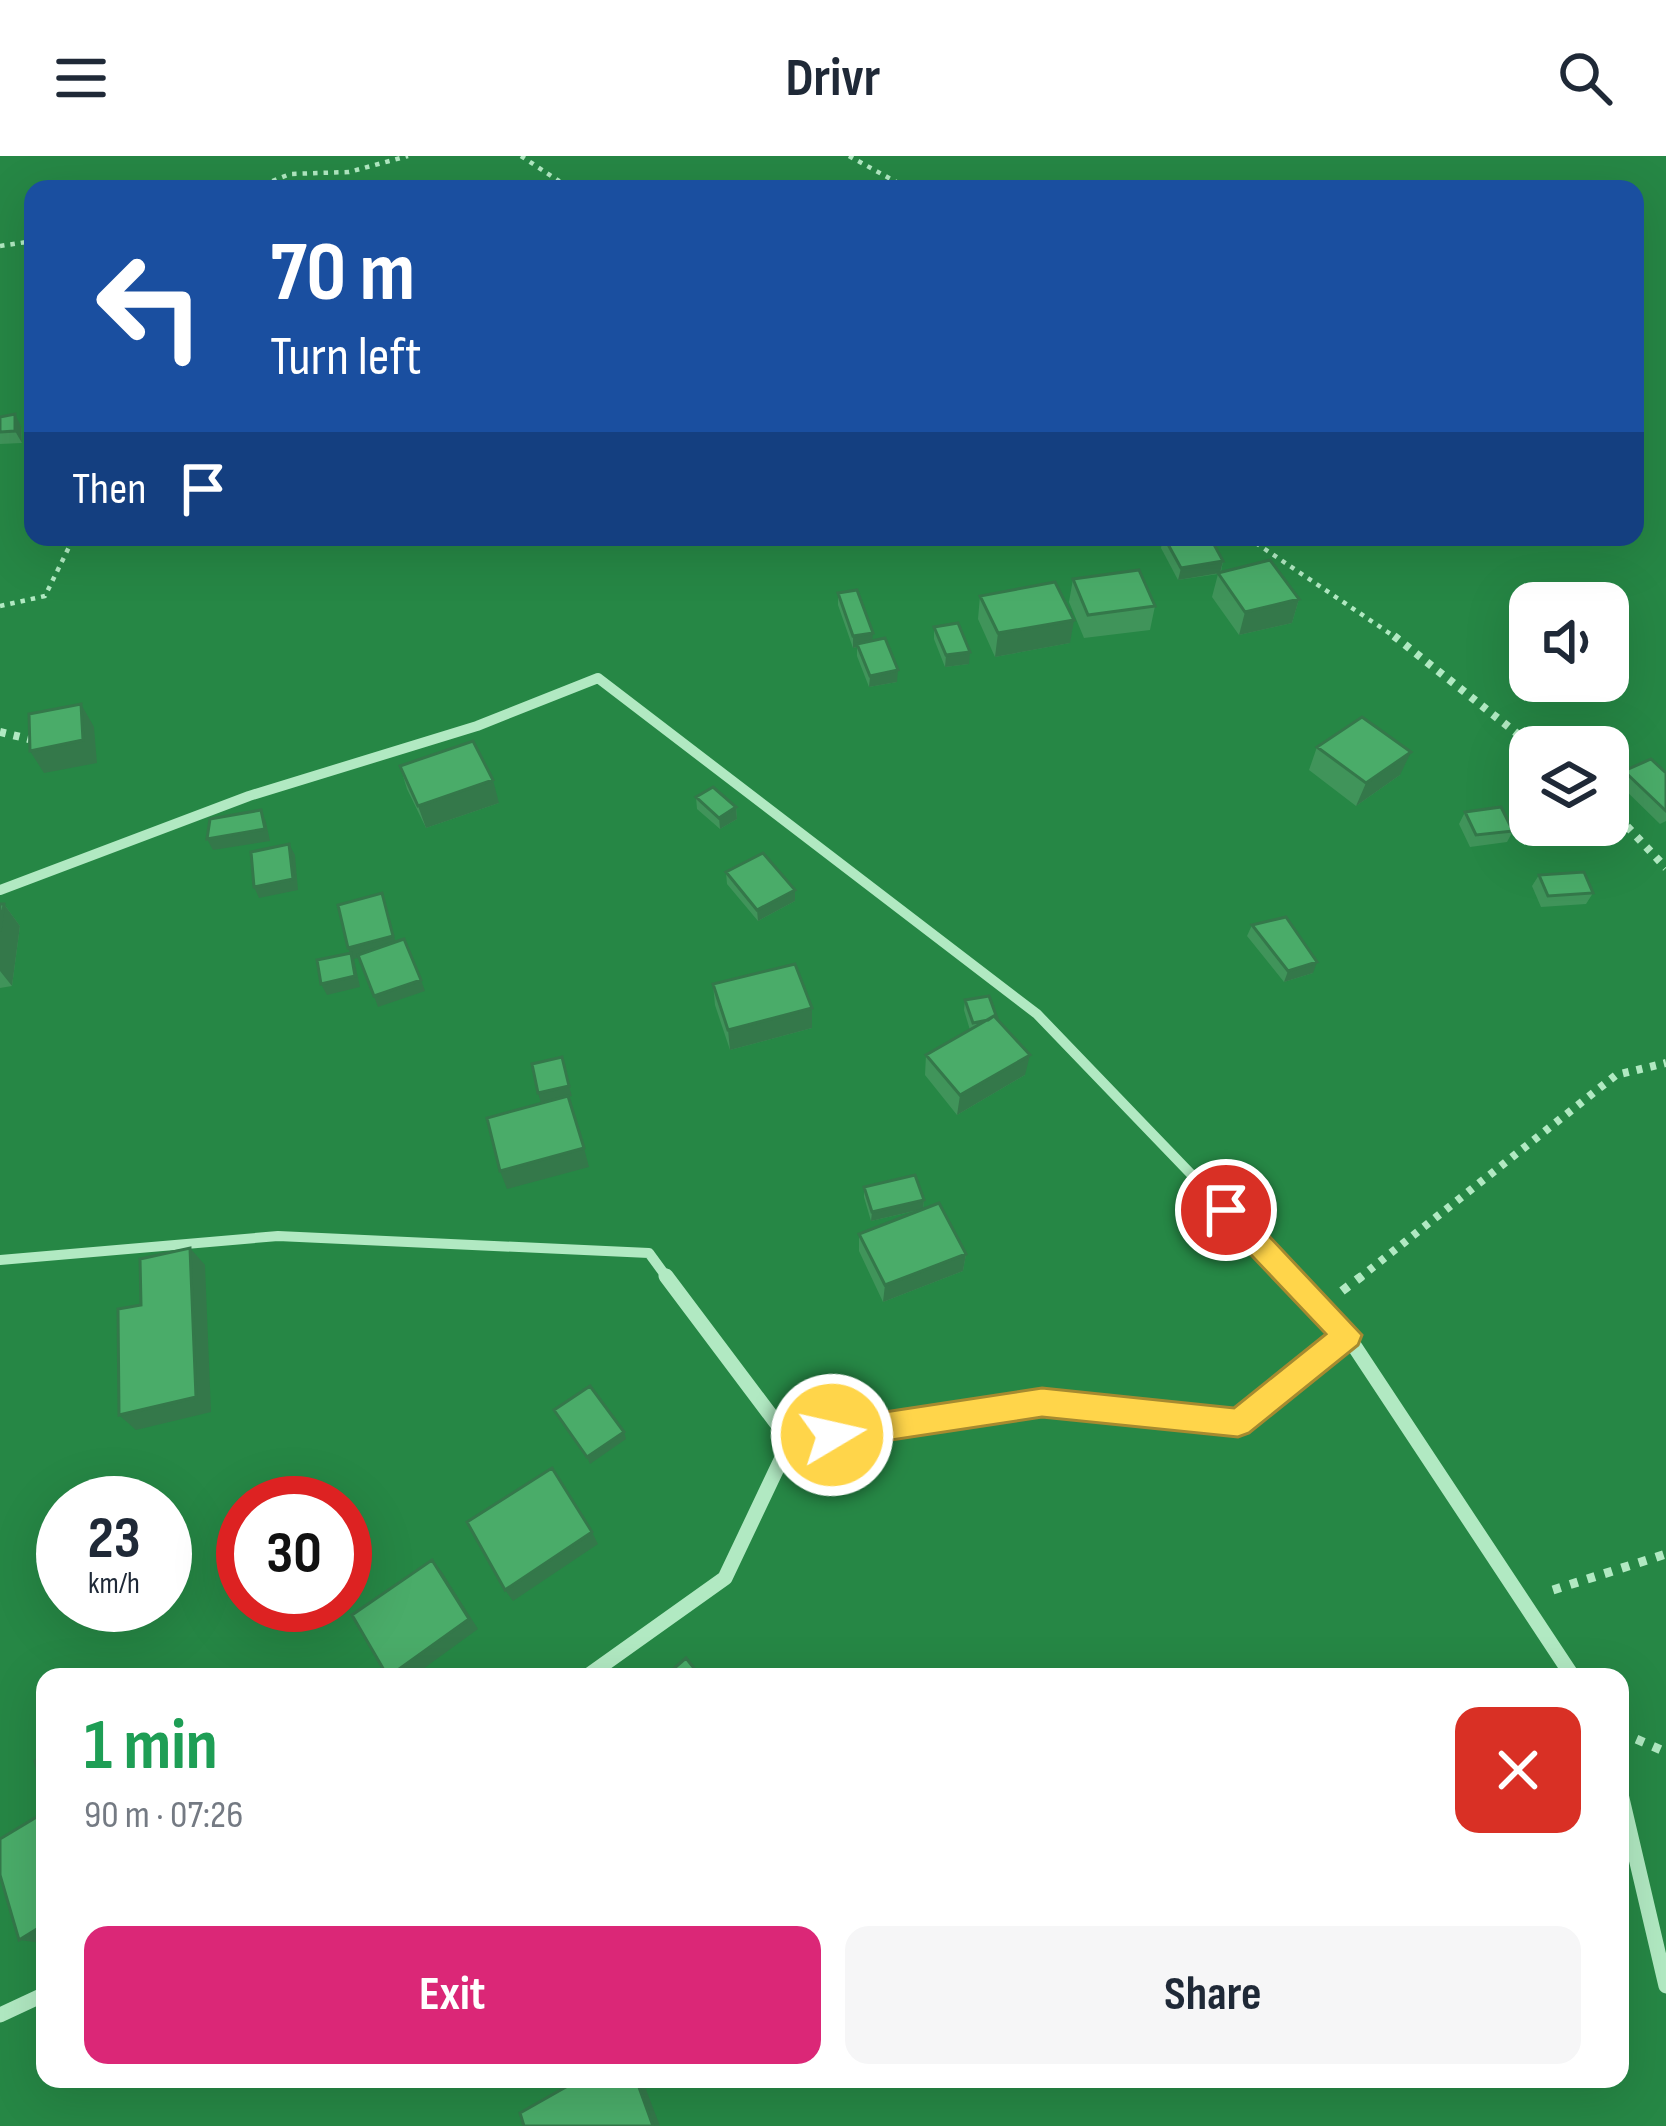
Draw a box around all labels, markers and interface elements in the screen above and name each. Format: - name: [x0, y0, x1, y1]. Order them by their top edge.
- icon: menu: [48, 45, 114, 111]
- icon: search: [1552, 45, 1618, 111]
- text: Drivr: [786, 46, 880, 111]
- text: 70 m: [270, 223, 415, 324]
- icon: left: [72, 228, 228, 384]
- text: Turn left: [270, 325, 422, 390]
- icon: arrive: [170, 456, 236, 522]
- text: Then: [72, 462, 146, 517]
- map controls: [1509, 582, 1629, 846]
- button: sound: [1509, 582, 1629, 702]
- button: layers: [1509, 726, 1629, 846]
- pin: [1175, 1159, 1277, 1261]
- icon: arrive: [1193, 1177, 1259, 1243]
- position arrow: [769, 1372, 895, 1498]
- speed limit sign: 30: [216, 1476, 372, 1632]
- text: 23: [87, 1503, 141, 1575]
- text: km/h: [88, 1566, 140, 1602]
- text: 1 min: [84, 1703, 218, 1790]
- button: close: [1455, 1707, 1581, 1833]
- text: 90 m · 07:26: [84, 1792, 243, 1839]
- button: Exit: [84, 1926, 821, 2064]
- button: Share: [845, 1926, 1581, 2064]

